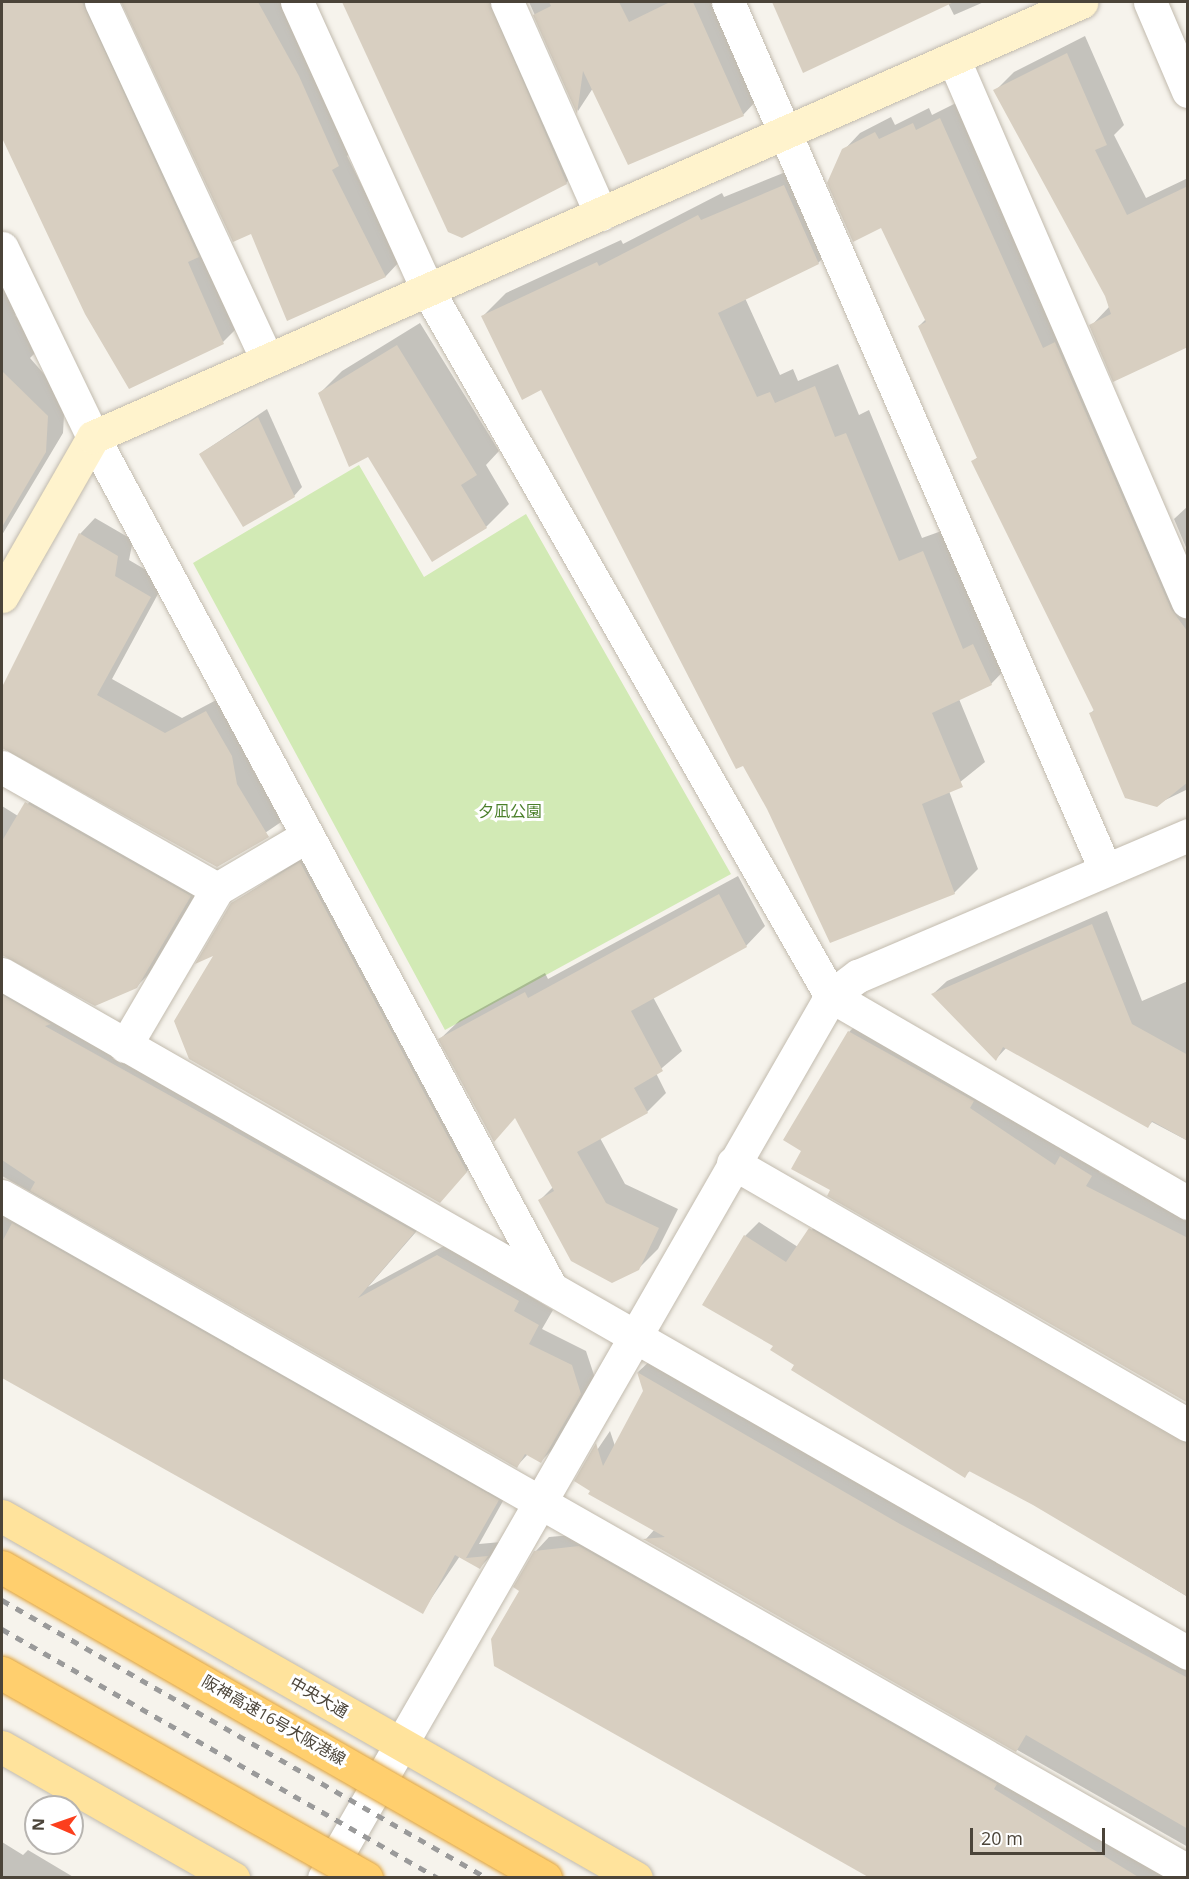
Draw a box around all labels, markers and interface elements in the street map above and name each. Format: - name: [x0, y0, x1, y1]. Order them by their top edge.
- park label: 夕凪公園: [478, 801, 542, 821]
- street label: 阪神高速16号大阪港線: [199, 1671, 349, 1769]
- street label: 中央大通: [286, 1673, 352, 1721]
- north arrow: [24, 1795, 84, 1855]
- scale bar: [973, 1816, 1108, 1854]
- text: N: [27, 1818, 49, 1831]
- text: 20 m: [981, 1826, 1023, 1850]

